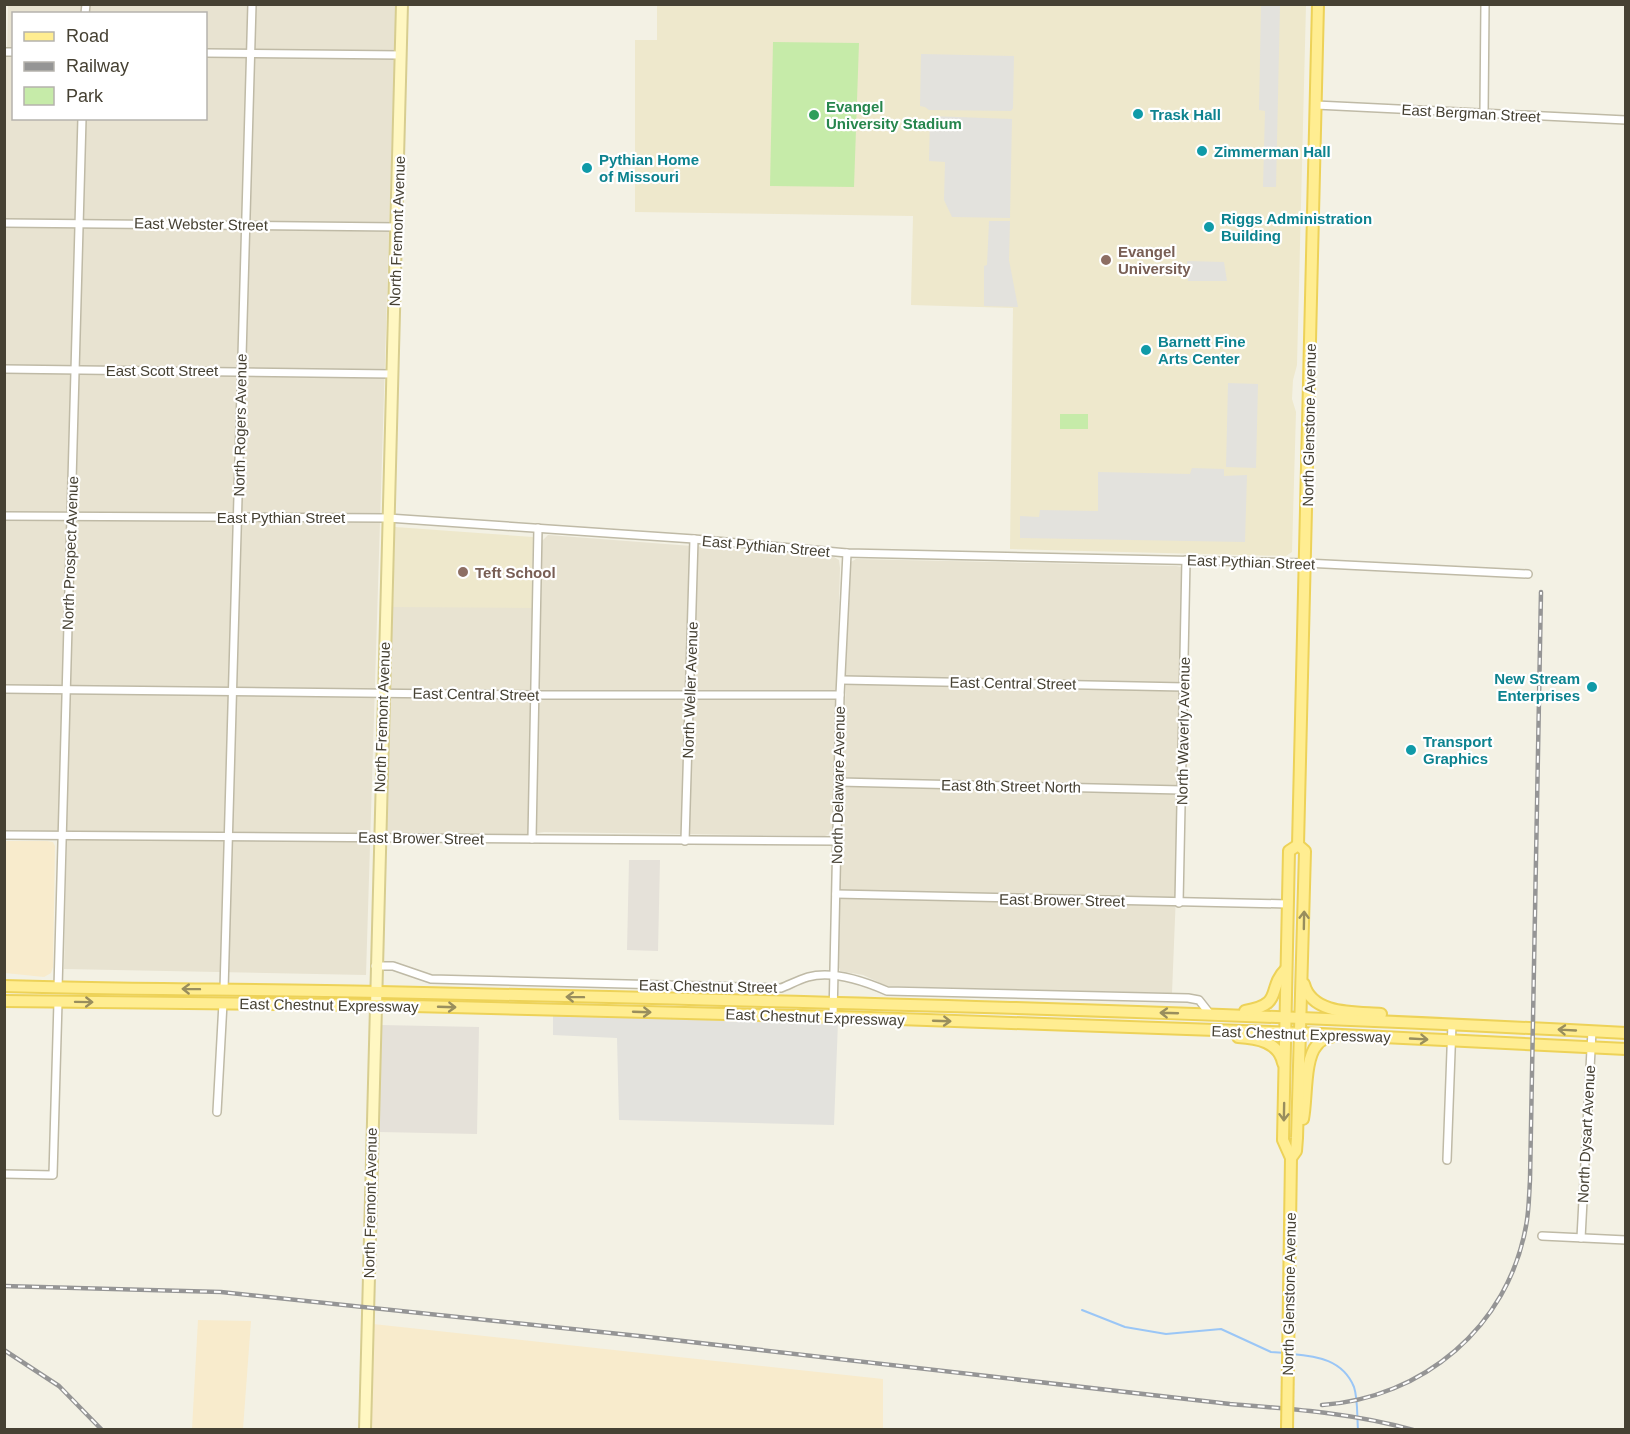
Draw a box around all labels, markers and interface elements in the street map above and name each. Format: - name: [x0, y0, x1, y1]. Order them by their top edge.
- legend: [12, 12, 207, 120]
- text: Road: [66, 26, 109, 46]
- text: Railway: [66, 56, 129, 76]
- text: Park: [66, 86, 104, 106]
- place label: Evangel University Stadium: [826, 98, 962, 132]
- street label: East Bergman Street: [1401, 101, 1542, 125]
- place label: Trask Hall: [1150, 106, 1221, 123]
- marker: Trask Hall: [1131, 107, 1145, 121]
- marker: Evangel University Stadium: [807, 108, 821, 122]
- place label: Zimmerman Hall: [1214, 143, 1331, 160]
- marker: Zimmerman Hall: [1195, 144, 1209, 158]
- place label: Pythian Home of Missouri: [599, 151, 699, 185]
- street label: North Fremont Avenue: [386, 155, 408, 307]
- marker: Pythian Home of Missouri: [580, 161, 594, 175]
- place label: Riggs Administration Building: [1221, 210, 1372, 244]
- street label: East Webster Street: [134, 214, 269, 234]
- marker: Riggs Administration Building: [1202, 220, 1216, 234]
- place label: Evangel University: [1118, 243, 1191, 277]
- marker: Evangel University: [1099, 253, 1113, 267]
- place label: Barnett Fine Arts Center: [1158, 333, 1246, 367]
- marker: Barnett Fine Arts Center: [1139, 343, 1153, 357]
- street label: North Glenstone Avenue: [1299, 343, 1319, 507]
- street label: North Rogers Avenue: [230, 353, 250, 497]
- street label: East Scott Street: [106, 362, 219, 379]
- street label: North Prospect Avenue: [59, 476, 81, 630]
- street label: East Pythian Street: [217, 509, 346, 526]
- street label: East Pythian Street: [701, 532, 832, 560]
- street label: East Pythian Street: [1187, 551, 1316, 573]
- place label: Teft School: [475, 564, 556, 581]
- marker: Teft School: [456, 565, 470, 579]
- street label: North Weller Avenue: [679, 621, 701, 759]
- street label: North Fremont Avenue: [371, 641, 393, 793]
- street label: North Waverly Avenue: [1173, 657, 1193, 805]
- place label: New Stream Enterprises: [1494, 670, 1580, 704]
- street label: East Central Street: [949, 673, 1077, 693]
- marker: New Stream Enterprises: [1585, 680, 1599, 694]
- street label: East Central Street: [412, 684, 540, 704]
- street label: North Delaware Avenue: [828, 706, 848, 864]
- place label: Transport Graphics: [1423, 733, 1492, 767]
- marker: Transport Graphics: [1404, 743, 1418, 757]
- street label: East 8th Street North: [941, 776, 1081, 796]
- street label: East Brower Street: [358, 828, 485, 848]
- street label: East Brower Street: [999, 890, 1126, 910]
- one-way arrow: [1298, 911, 1310, 931]
- street label: East Chestnut Street: [639, 976, 778, 996]
- one-way arrow: [182, 984, 202, 995]
- one-way arrow: [566, 991, 586, 1002]
- street label: East Chestnut Expressway: [239, 995, 419, 1015]
- one-way arrow: [73, 996, 93, 1008]
- one-way arrow: [436, 1001, 456, 1013]
- street label: East Chestnut Expressway: [725, 1005, 905, 1029]
- one-way arrow: [631, 1006, 651, 1018]
- one-way arrow: [1159, 1007, 1179, 1019]
- one-way arrow: [931, 1015, 951, 1026]
- street label: East Chestnut Expressway: [1211, 1022, 1391, 1046]
- one-way arrow: [1558, 1024, 1578, 1035]
- one-way arrow: [1408, 1033, 1428, 1044]
- street label: North Dysart Avenue: [1574, 1065, 1598, 1203]
- one-way arrow: [1278, 1101, 1290, 1121]
- street label: North Fremont Avenue: [360, 1128, 380, 1278]
- street label: North Glenstone Avenue: [1279, 1212, 1299, 1376]

